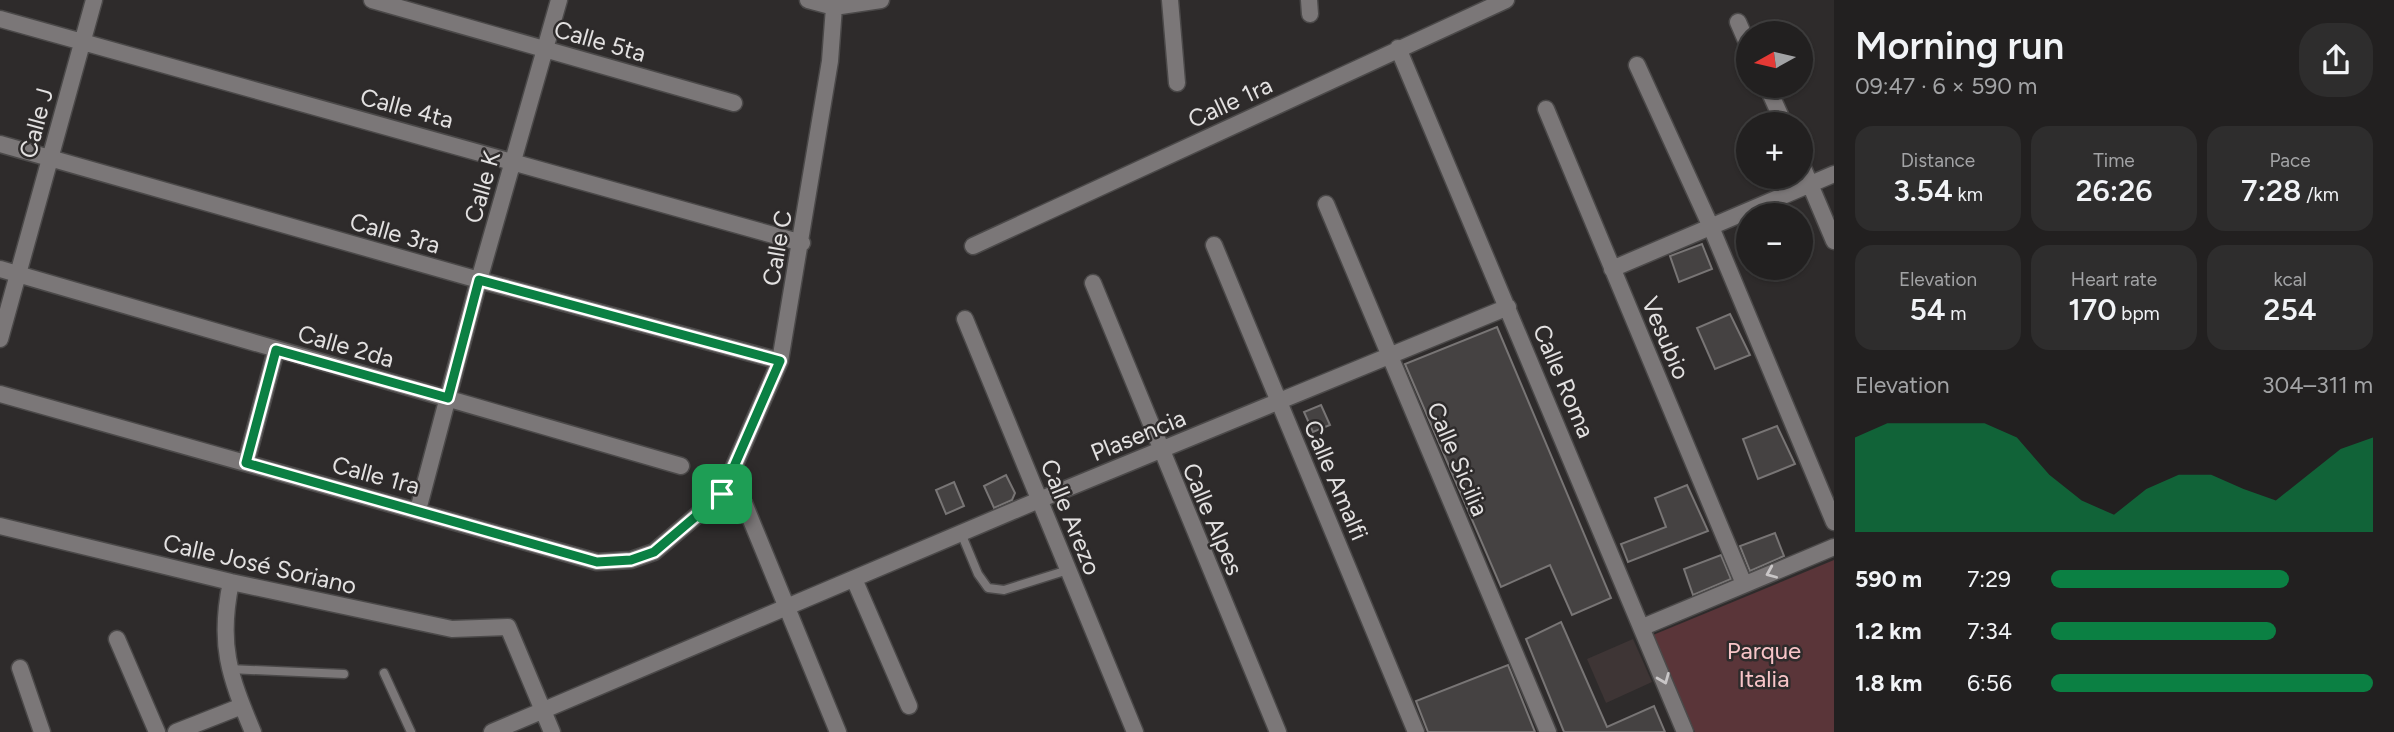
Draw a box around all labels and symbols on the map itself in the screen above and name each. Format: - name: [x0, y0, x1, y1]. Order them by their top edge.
- street label: Calle 5ta: [551, 14, 649, 68]
- north arrow: [1736, 21, 1813, 98]
- street label: Calle 1ra: [1183, 70, 1277, 134]
- street label: Calle 4ta: [357, 82, 457, 134]
- street label: Calle J: [13, 85, 59, 161]
- street label: Calle K: [458, 147, 506, 226]
- street label: Calle 3ra: [347, 206, 443, 260]
- street label: Calle C: [756, 208, 798, 288]
- street label: Vesubio: [1636, 292, 1696, 384]
- street label: Calle 2da: [294, 318, 398, 374]
- street label: Calle Roma: [1527, 320, 1601, 442]
- street label: Calle Sicilia: [1421, 398, 1495, 520]
- street label: Plasencia: [1086, 403, 1190, 467]
- street label: Calle Amalfi: [1298, 416, 1374, 544]
- street label: Calle 1ra: [329, 449, 423, 501]
- street label: Calle Arezo: [1035, 455, 1107, 579]
- street label: Calle Alpes: [1176, 458, 1250, 580]
- pin: [692, 464, 752, 524]
- street label: Calle José Soriano: [160, 528, 360, 600]
- one-way arrow: [1766, 565, 1778, 579]
- park label: Parque Italia: [1727, 636, 1801, 693]
- one-way arrow: [1655, 673, 1669, 685]

